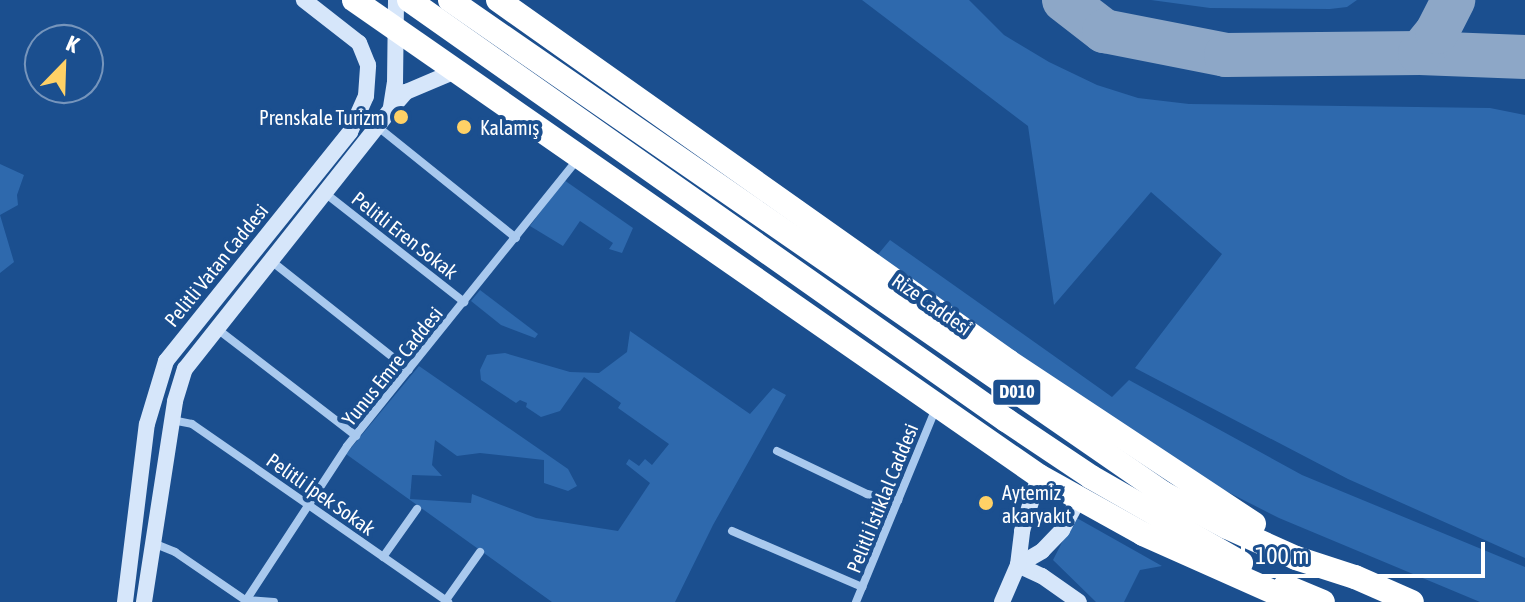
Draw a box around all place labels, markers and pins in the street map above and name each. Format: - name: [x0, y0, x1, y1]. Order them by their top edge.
- place label: Prenskale Turizm: [259, 105, 385, 129]
- marker: Prenskale Turizm: [392, 108, 410, 126]
- place label: Kalamış: [480, 115, 539, 139]
- marker: Kalamış: [455, 118, 473, 136]
- place label: Aytemiz akaryakıt: [1002, 480, 1071, 527]
- marker: Aytemiz akaryakıt: [977, 494, 995, 512]

